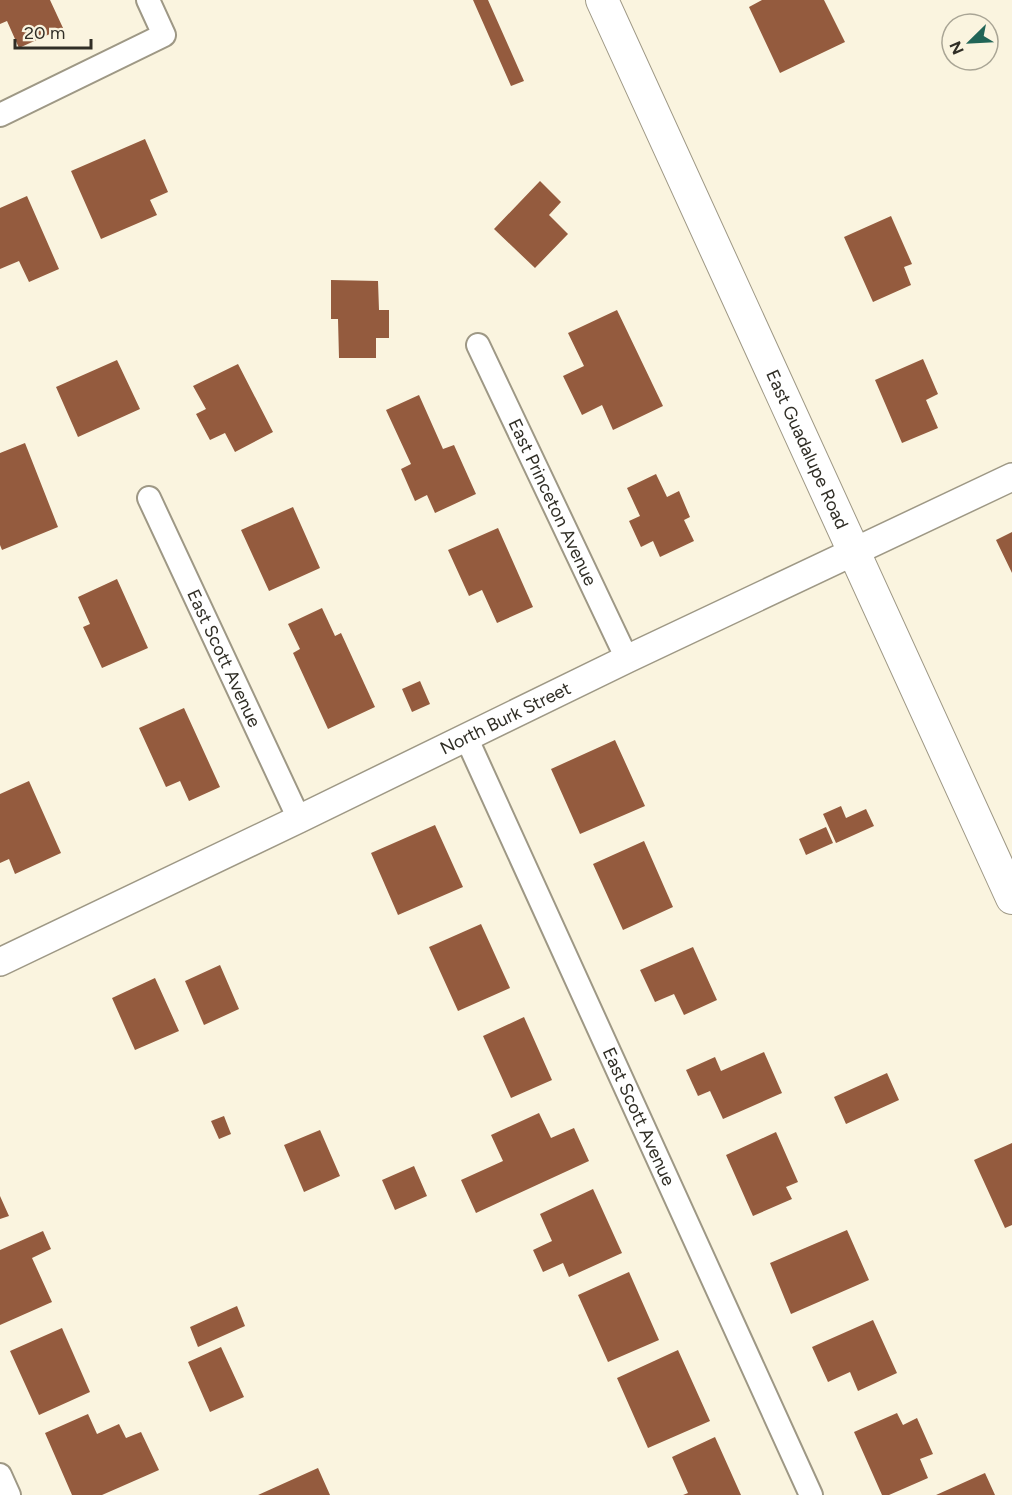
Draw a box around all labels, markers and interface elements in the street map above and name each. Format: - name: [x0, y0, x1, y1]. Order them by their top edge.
- scale bar: [15, 12, 92, 50]
- north arrow: [940, 12, 1000, 72]
- text: 20 m: [24, 22, 65, 44]
- text: N: [946, 38, 968, 57]
- street label: East Guadalupe Road: [761, 366, 853, 532]
- street label: East Princeton Avenue: [504, 415, 602, 589]
- street label: East Scott Avenue: [182, 586, 266, 731]
- street label: North Burk Street: [436, 677, 574, 759]
- street label: East Scott Avenue: [598, 1044, 680, 1189]

